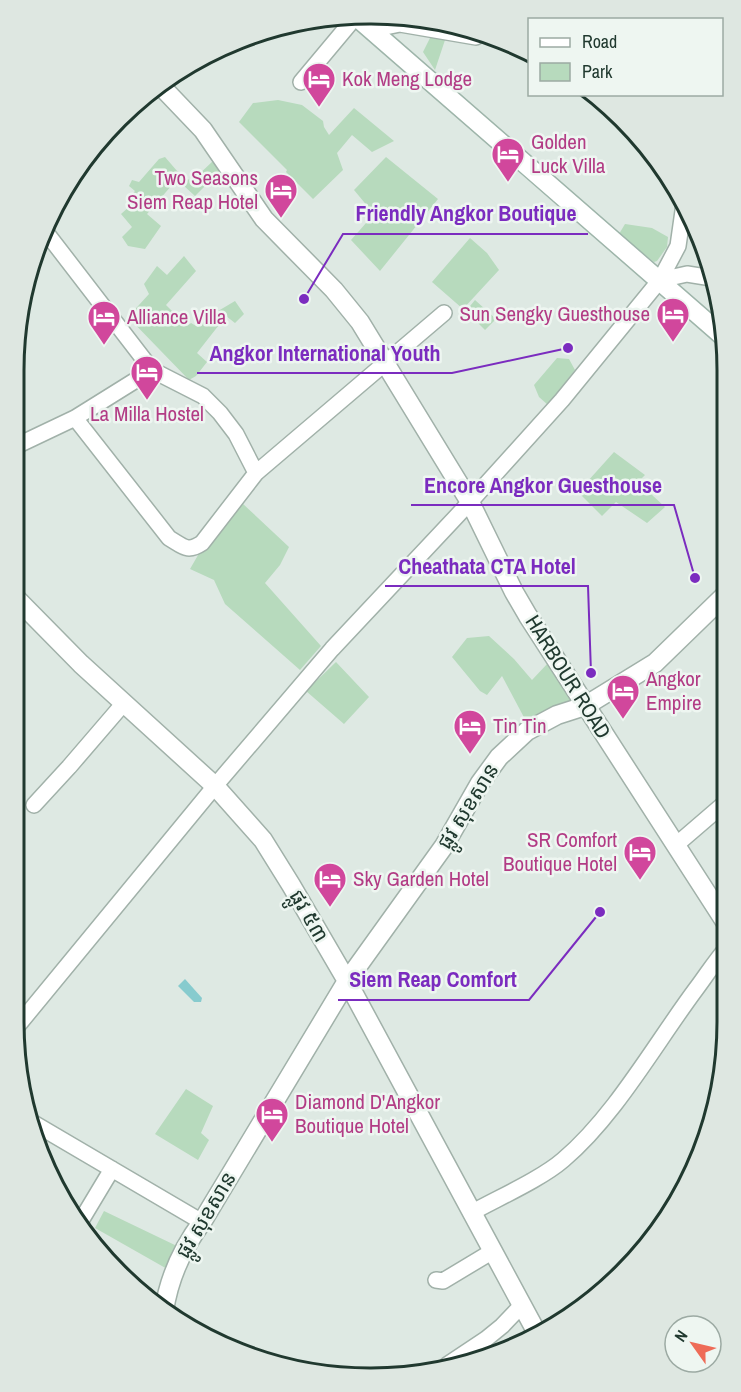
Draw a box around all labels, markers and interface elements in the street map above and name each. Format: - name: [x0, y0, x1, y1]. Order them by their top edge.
- legend: [528, 18, 723, 96]
- text: Road: [582, 29, 617, 54]
- text: Park: [582, 59, 613, 84]
- hotel icon: Kok Meng Lodge: [301, 61, 337, 108]
- place label: Kok Meng Lodge: [342, 64, 472, 93]
- place label: Golden Luck Villa: [531, 127, 606, 180]
- hotel icon: Golden Luck Villa: [490, 136, 526, 183]
- place label: Two Seasons Siem Reap Hotel: [127, 163, 258, 216]
- hotel icon: Two Seasons Siem Reap Hotel: [263, 172, 299, 219]
- callout: Friendly Angkor Boutique: [343, 194, 588, 234]
- text: Friendly Angkor Boutique: [356, 198, 576, 228]
- hotel icon: Sun Sengky Guesthouse: [655, 296, 691, 343]
- hotel icon: Alliance Villa: [86, 299, 122, 346]
- place label: Sun Sengky Guesthouse: [459, 299, 650, 328]
- place label: Alliance Villa: [126, 302, 227, 331]
- callout: Angkor International Youth: [197, 333, 452, 373]
- text: Angkor International Youth: [210, 338, 440, 368]
- hotel icon: La Milla Hostel: [129, 354, 165, 401]
- place label: La Milla Hostel: [90, 399, 204, 428]
- callout: Encore Angkor Guesthouse: [411, 465, 674, 505]
- text: Encore Angkor Guesthouse: [424, 470, 662, 500]
- callout: Cheathata CTA Hotel: [385, 546, 588, 586]
- text: Cheathata CTA Hotel: [398, 551, 576, 581]
- street label: HARBOUR ROAD: [519, 609, 618, 744]
- place label: Angkor Empire: [645, 664, 702, 717]
- hotel icon: Angkor Empire: [605, 673, 641, 720]
- hotel icon: Tin Tin: [452, 708, 488, 755]
- place label: Tin Tin: [493, 711, 547, 740]
- street label: ផ្លូវ សុខសាន: [430, 757, 510, 857]
- place label: SR Comfort Boutique Hotel: [503, 825, 617, 878]
- hotel icon: SR Comfort Boutique Hotel: [622, 834, 658, 881]
- hotel icon: Sky Garden Hotel: [312, 861, 348, 908]
- place label: Sky Garden Hotel: [353, 864, 489, 893]
- street label: ផ្លូវ ៥៣: [278, 884, 336, 950]
- callout: Siem Reap Comfort: [338, 960, 529, 1000]
- text: Siem Reap Comfort: [349, 964, 517, 994]
- place label: Diamond D'Angkor Boutique Hotel: [295, 1087, 440, 1140]
- hotel icon: Diamond D'Angkor Boutique Hotel: [254, 1096, 290, 1143]
- street label: ផ្លូវ សុខសាន: [168, 1166, 247, 1266]
- north arrow: [663, 1314, 723, 1374]
- text: N: [669, 1326, 692, 1346]

